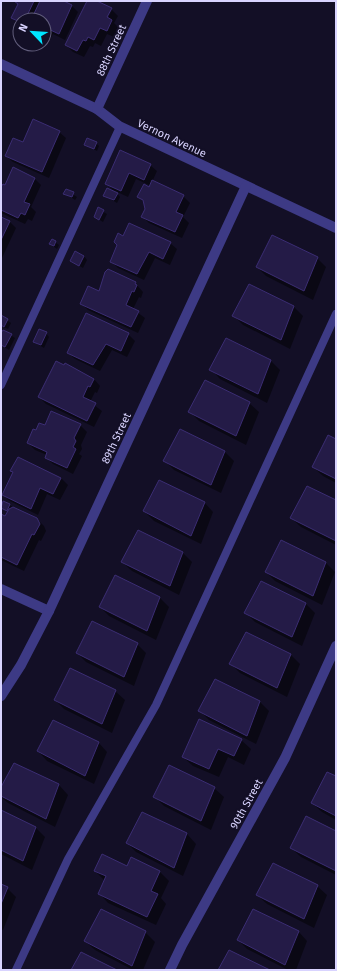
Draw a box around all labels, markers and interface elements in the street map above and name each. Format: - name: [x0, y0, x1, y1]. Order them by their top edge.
- north arrow: [12, 12, 52, 52]
- text: N: [16, 22, 31, 34]
- street label: 88th Street: [94, 22, 129, 78]
- street label: Vernon Avenue: [135, 117, 208, 160]
- street label: 89th Street: [99, 411, 134, 466]
- street label: 90th Street: [227, 777, 265, 831]

